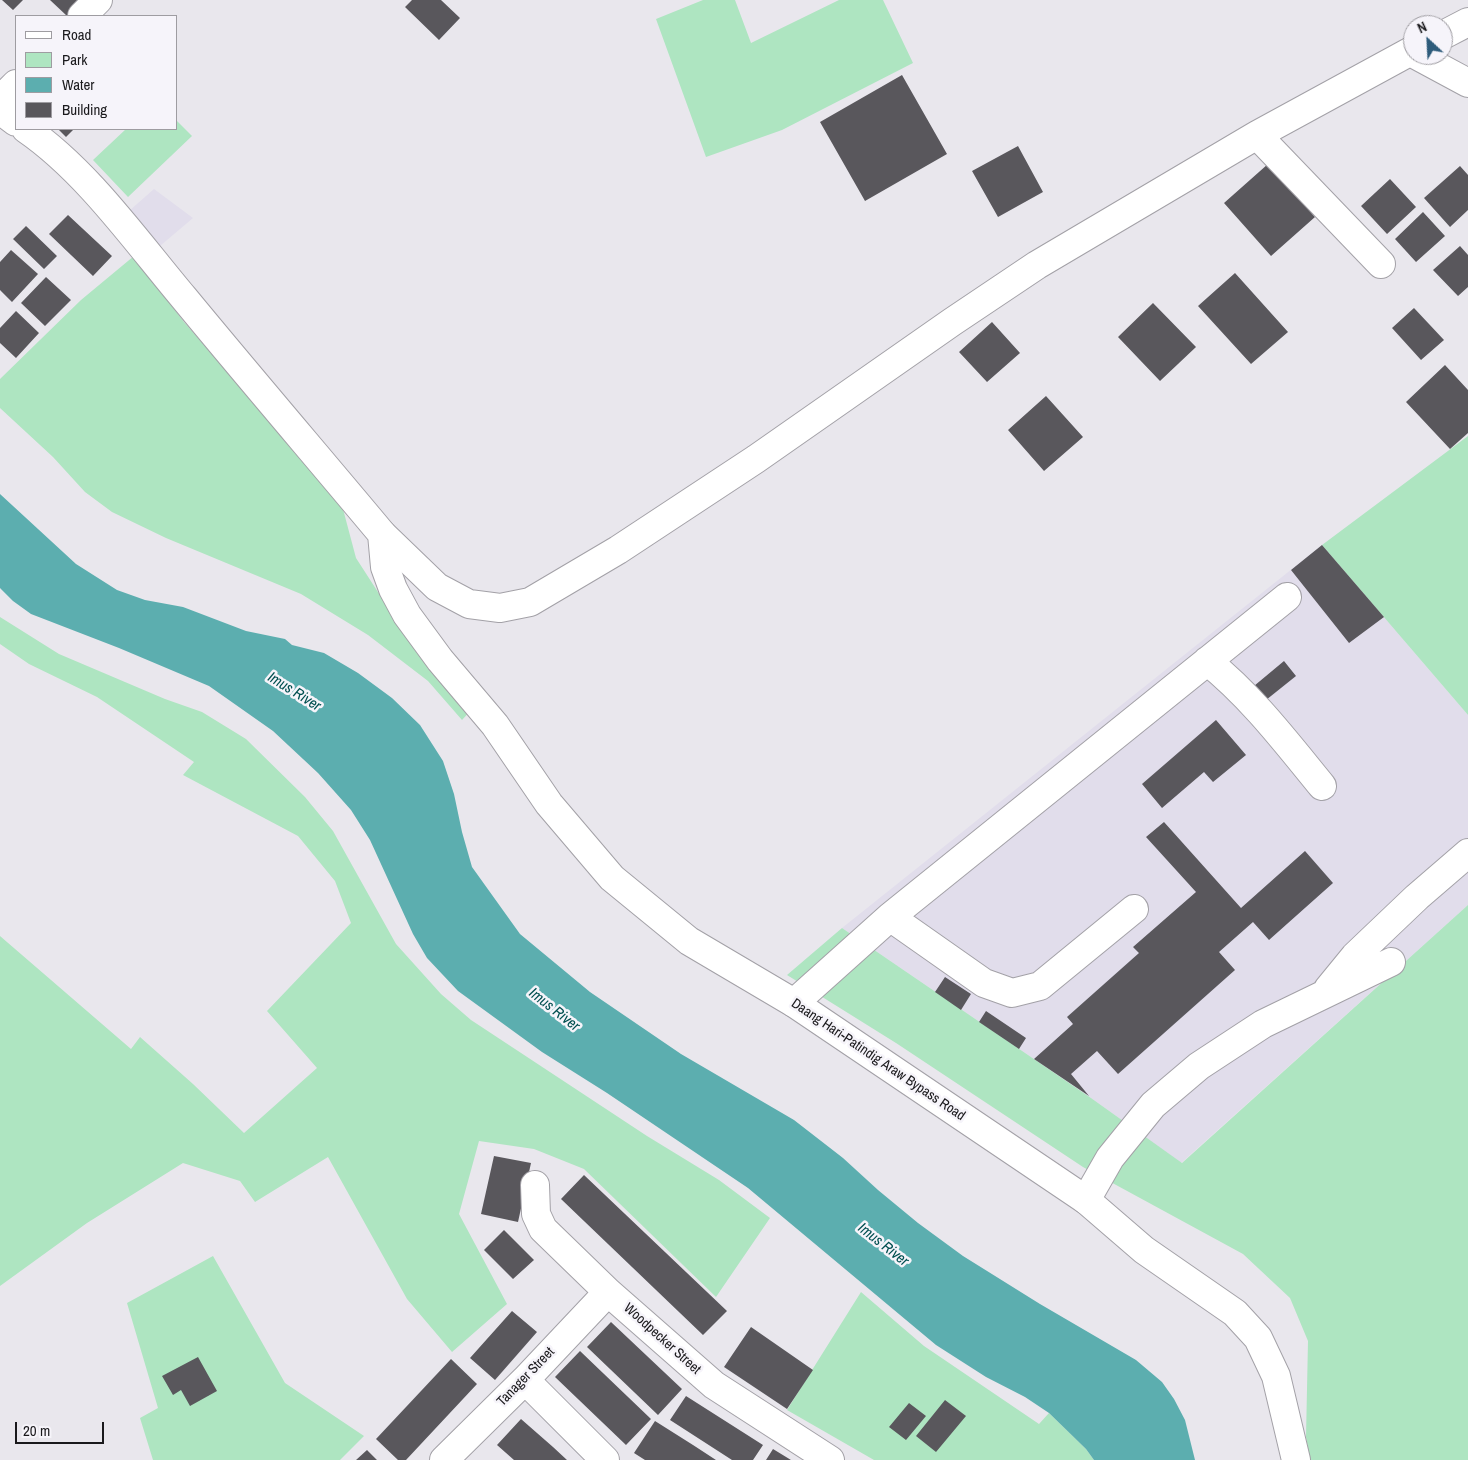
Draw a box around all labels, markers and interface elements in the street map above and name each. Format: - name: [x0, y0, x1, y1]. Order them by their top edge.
- legend: [15, 15, 178, 130]
- north arrow: [1403, 15, 1453, 65]
- text: N: [1415, 17, 1430, 37]
- text: Road: [62, 24, 91, 45]
- text: Park: [62, 49, 87, 70]
- text: Water: [62, 74, 94, 95]
- text: Building: [62, 99, 107, 120]
- water label: Imus River: [264, 669, 324, 715]
- water label: Imus River: [525, 985, 583, 1035]
- street label: Daang Hari-Patindig Araw Bypass Road: [788, 995, 968, 1125]
- water label: Imus River: [854, 1220, 912, 1270]
- street label: Woodpecker Street: [620, 1300, 704, 1378]
- street label: Tanager Street: [494, 1344, 558, 1410]
- scale bar: [18, 1412, 106, 1444]
- text: 20 m: [23, 1420, 50, 1441]

